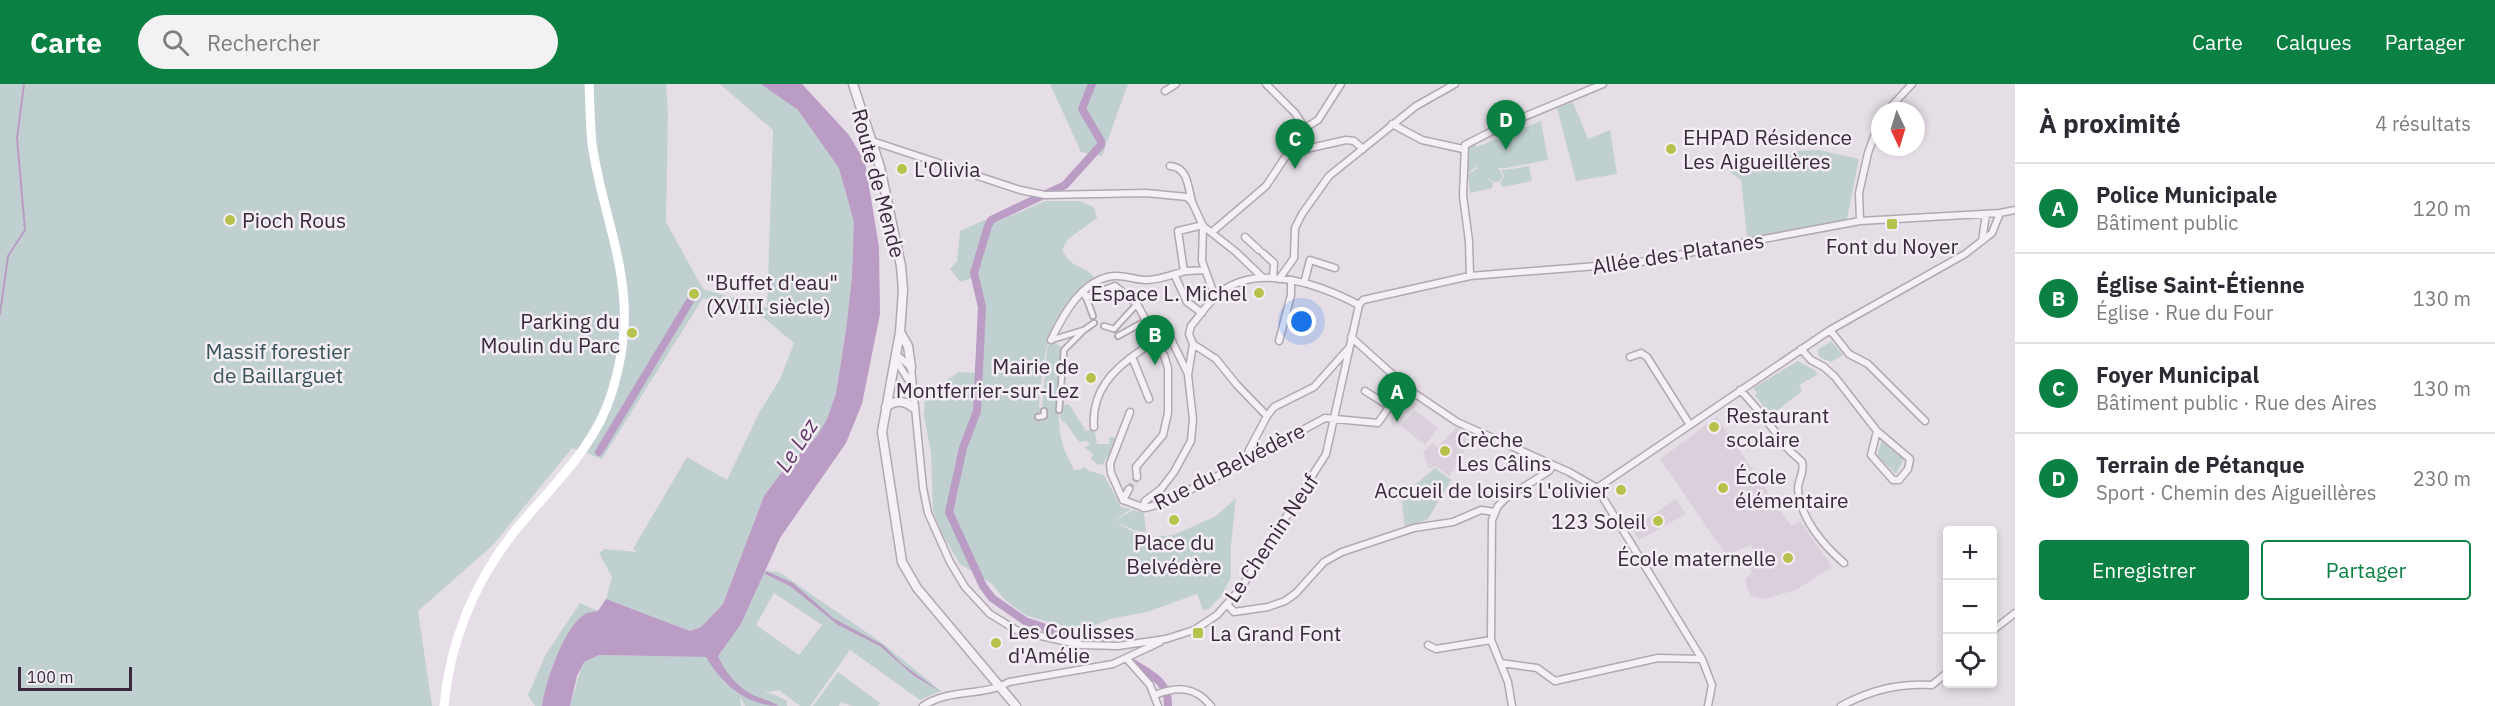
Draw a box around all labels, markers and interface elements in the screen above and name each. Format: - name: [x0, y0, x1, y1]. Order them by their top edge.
- search box: [138, 15, 558, 69]
- text: Carte: [30, 24, 102, 61]
- icon: search: [159, 26, 192, 59]
- text: Rechercher: [207, 28, 320, 57]
- text: Carte: [2192, 28, 2243, 56]
- text: Calques: [2276, 28, 2352, 56]
- text: Partager: [2385, 28, 2465, 56]
- pin: D: [1486, 100, 1526, 150]
- north arrow: [1871, 102, 1925, 156]
- street label: Route de Mende: [846, 105, 912, 261]
- text: À proximité: [2039, 106, 2181, 140]
- text: 4 résultats: [2375, 110, 2471, 137]
- pin: C: [1276, 120, 1314, 169]
- place label: EHPAD Résidence Les Aigueillères: [1683, 123, 1852, 175]
- marker: EHPAD Résidence Les Aigueillères: [1664, 142, 1678, 156]
- place label: L'Olivia: [914, 155, 981, 183]
- marker: L'Olivia: [895, 162, 909, 176]
- text: Police Municipale: [2096, 180, 2277, 209]
- text: A: [2052, 195, 2065, 222]
- text: 120 m: [2413, 195, 2471, 222]
- place label: Pioch Rous: [242, 206, 346, 234]
- text: Bâtiment public: [2096, 209, 2238, 236]
- marker: Pioch Rous: [223, 213, 237, 227]
- marker: Font du Noyer: [1885, 217, 1899, 231]
- street label: Allée des Platanes: [1590, 226, 1766, 280]
- place label: Font du Noyer: [1826, 232, 1958, 260]
- place label: "Buffet d'eau" (XVIII siècle): [706, 268, 838, 320]
- text: Église Saint-Étienne: [2096, 270, 2305, 299]
- place label: Espace L. Michel: [1090, 279, 1247, 307]
- text: B: [2052, 285, 2065, 312]
- text: 130 m: [2413, 285, 2471, 312]
- marker: Espace L. Michel: [1252, 286, 1266, 300]
- marker: "Buffet d'eau" (XVIII siècle): [687, 287, 701, 301]
- text: Église · Rue du Four: [2096, 299, 2273, 326]
- place label: Parking du Moulin du Parc: [480, 307, 620, 359]
- your location: [1287, 307, 1316, 336]
- pin: B: [1136, 316, 1174, 365]
- marker: Parking du Moulin du Parc: [625, 326, 639, 340]
- park label: Massif forestier de Baillarguet: [205, 337, 351, 389]
- place label: Mairie de Montferrier-sur-Lez: [896, 352, 1079, 404]
- text: Foyer Municipal: [2096, 360, 2259, 389]
- marker: Mairie de Montferrier-sur-Lez: [1084, 371, 1098, 385]
- pin: A: [1378, 372, 1416, 422]
- text: C: [2052, 375, 2065, 402]
- text: 130 m: [2413, 375, 2471, 402]
- text: Bâtiment public · Rue des Aires: [2096, 389, 2377, 416]
- place label: Restaurant scolaire: [1726, 401, 1829, 453]
- water label: Le Lez: [768, 412, 825, 477]
- street label: Rue du Belvédère: [1149, 416, 1309, 516]
- marker: Restaurant scolaire: [1707, 420, 1721, 434]
- place label: Crèche Les Câlins: [1457, 425, 1551, 477]
- marker: Crèche Les Câlins: [1438, 444, 1452, 458]
- text: Terrain de Pétanque: [2096, 450, 2305, 479]
- place label: École élémentaire: [1735, 462, 1849, 514]
- text: D: [2052, 465, 2065, 492]
- text: 230 m: [2413, 465, 2471, 492]
- street label: Le Chemin Neuf: [1218, 468, 1324, 608]
- place label: Accueil de loisirs L'olivier: [1374, 476, 1609, 504]
- text: Sport · Chemin des Aigueillères: [2096, 479, 2377, 506]
- marker: École élémentaire: [1716, 481, 1730, 495]
- marker: Accueil de loisirs L'olivier: [1614, 483, 1628, 497]
- place label: 123 Soleil: [1551, 507, 1646, 535]
- marker: Place du Belvédère: [1167, 513, 1181, 527]
- marker: 123 Soleil: [1651, 514, 1665, 528]
- map controls: [1943, 526, 1997, 688]
- button: +: [1943, 526, 1997, 580]
- place label: Place du Belvédère: [1126, 528, 1222, 580]
- button: Enregistrer: [2039, 540, 2249, 600]
- button: Partager: [2261, 540, 2471, 600]
- place label: École maternelle: [1617, 544, 1776, 572]
- marker: École maternelle: [1781, 551, 1795, 565]
- button: −: [1943, 580, 1997, 634]
- place label: Les Coulisses d'Amélie: [1008, 617, 1135, 669]
- place label: La Grand Font: [1210, 619, 1341, 647]
- marker: La Grand Font: [1191, 626, 1205, 640]
- button: locate: [1943, 634, 1997, 688]
- marker: Les Coulisses d'Amélie: [989, 636, 1003, 650]
- scale bar: [18, 664, 132, 692]
- text: 100 m: [27, 667, 74, 687]

